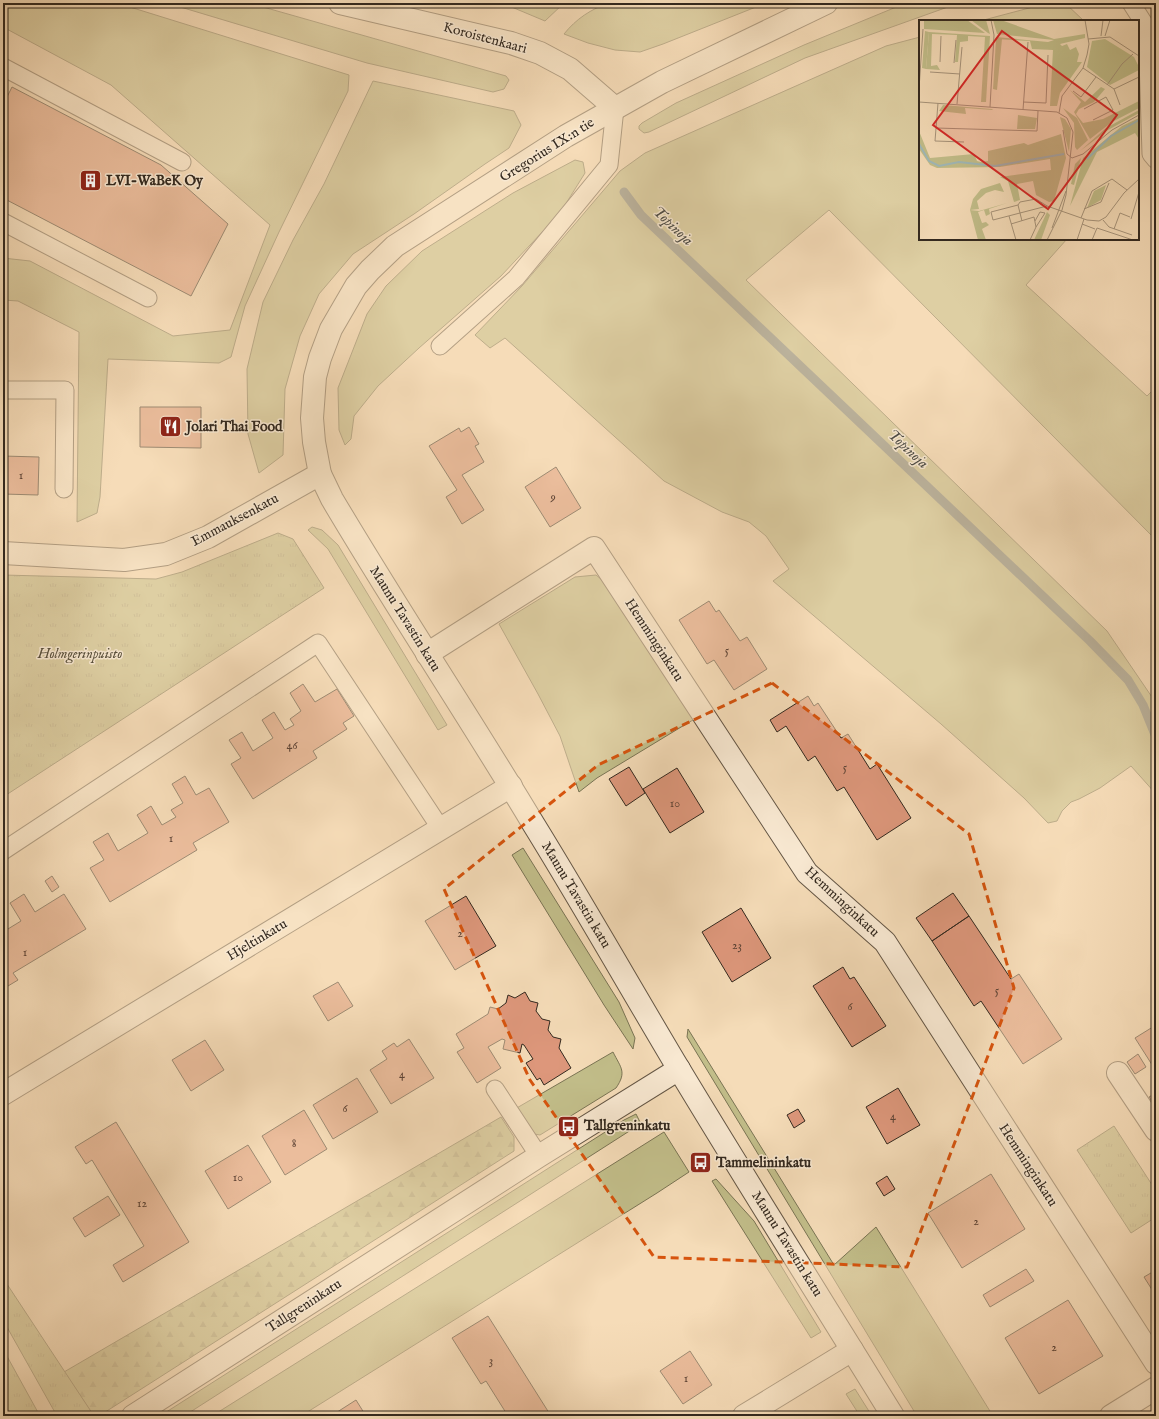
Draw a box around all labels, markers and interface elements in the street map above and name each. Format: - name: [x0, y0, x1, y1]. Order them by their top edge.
- street label: Koroistenkaari: [441, 18, 529, 58]
- inset map: [919, 20, 1139, 240]
- street label: Gregorius IX:n tie: [496, 113, 598, 186]
- building icon: LVI-WaBeK Oy: [78, 168, 104, 194]
- place label: LVI-WaBeK Oy: [106, 172, 204, 190]
- water label: Topinoja: [649, 202, 697, 250]
- restaurant icon: Jolari Thai Food: [157, 414, 183, 440]
- place label: Jolari Thai Food: [184, 418, 283, 436]
- water label: Topinoja: [884, 425, 933, 473]
- house number: 1: [19, 468, 23, 483]
- street label: Emmauksenkatu: [188, 489, 282, 551]
- house number: 9: [549, 490, 556, 505]
- street label: Maunu Tavastin katu: [365, 563, 445, 675]
- street label: Hemminginkatu: [620, 595, 688, 685]
- house number: 5: [725, 643, 730, 658]
- park label: Holmgerinpuisto: [37, 645, 122, 664]
- house number: 46: [287, 738, 298, 753]
- house number: 5: [843, 760, 848, 775]
- house number: 10: [670, 796, 680, 811]
- house number: 1: [169, 831, 173, 846]
- street label: Maunu Tavastin katu: [537, 839, 615, 951]
- street label: Hemminginkatu: [801, 863, 883, 941]
- street label: Hjeltinkatu: [224, 915, 290, 965]
- house number: 2: [457, 926, 463, 941]
- house number: 23: [732, 938, 742, 953]
- house number: 1: [23, 945, 27, 960]
- house number: 5: [995, 983, 1000, 998]
- house number: 6: [847, 999, 853, 1014]
- house number: 4: [399, 1067, 405, 1082]
- house number: 6: [342, 1101, 348, 1116]
- house number: 4: [890, 1109, 896, 1124]
- bus stop icon: Tallgreninkatu: [556, 1113, 582, 1139]
- place label: Tallgreninkatu: [583, 1117, 671, 1135]
- street label: Hemminginkatu: [994, 1120, 1062, 1210]
- house number: 8: [292, 1136, 297, 1151]
- bus stop icon: Tammelininkatu: [688, 1150, 714, 1176]
- place label: Tammelininkatu: [715, 1154, 812, 1172]
- house number: 10: [233, 1170, 243, 1185]
- street label: Maunu Tavastin katu: [747, 1188, 827, 1300]
- house number: 12: [137, 1196, 147, 1211]
- house number: 2: [973, 1214, 979, 1229]
- street label: Tallgreninkatu: [263, 1275, 345, 1337]
- house number: 2: [1051, 1340, 1057, 1355]
- house number: 3: [489, 1353, 493, 1368]
- house number: 1: [684, 1371, 688, 1386]

